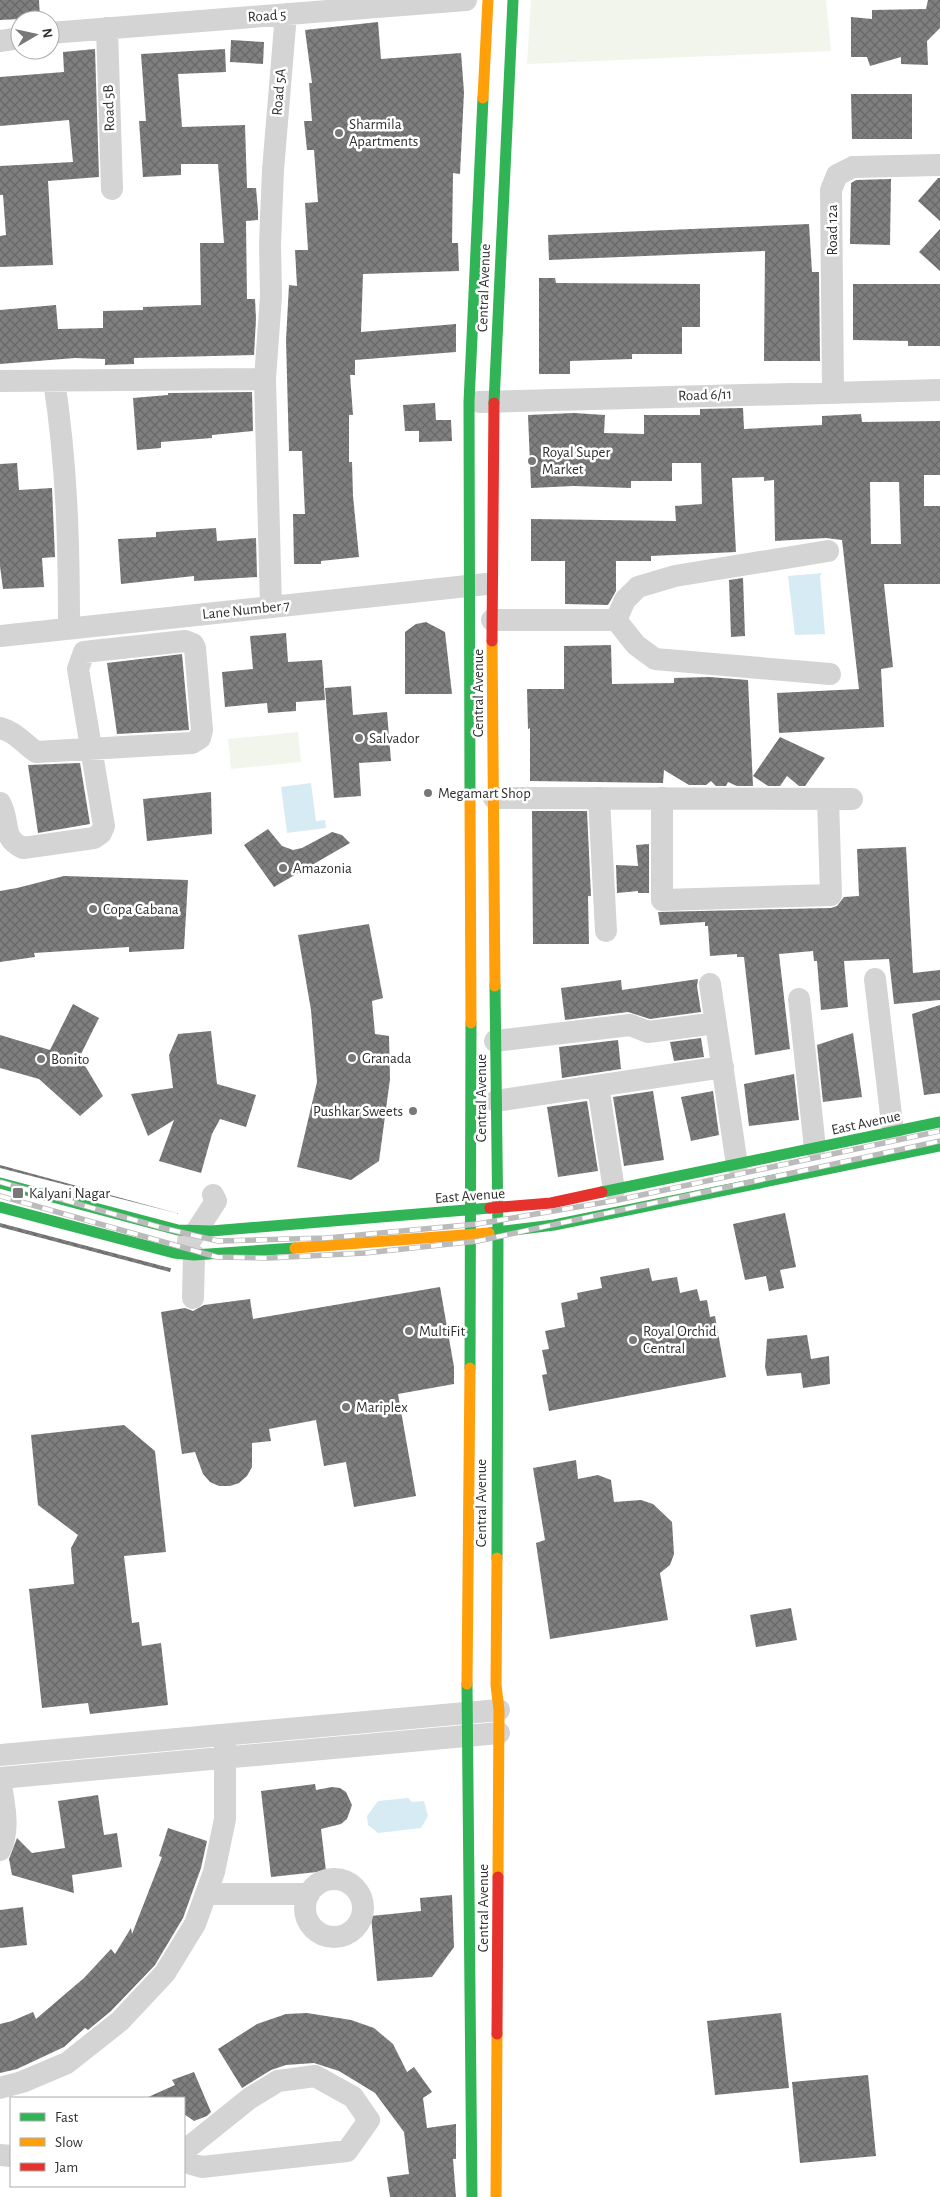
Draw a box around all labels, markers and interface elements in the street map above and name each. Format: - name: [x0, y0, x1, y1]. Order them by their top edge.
- street label: Road 5: [247, 7, 287, 25]
- north arrow: [10, 10, 60, 60]
- text: N: [39, 27, 55, 39]
- street label: Road 5A: [269, 67, 289, 116]
- street label: Road 5B: [101, 84, 117, 132]
- place label: Sharmila Apartments: [349, 117, 418, 149]
- marker: Sharmila Apartments: [333, 127, 345, 139]
- street label: Road 12a: [825, 204, 840, 256]
- street label: Central Avenue: [475, 243, 493, 332]
- street label: Road 6/11: [678, 387, 732, 403]
- place label: Royal Super Market: [542, 445, 610, 477]
- marker: Royal Super Market: [526, 455, 538, 467]
- street label: Lane Number 7: [201, 598, 291, 622]
- street label: Central Avenue: [471, 649, 486, 737]
- place label: Salvador: [369, 731, 419, 746]
- marker: Salvador: [353, 732, 365, 744]
- place label: Megamart Shop: [438, 786, 531, 801]
- marker: Megamart Shop: [422, 787, 434, 799]
- place label: Amazonia: [293, 861, 352, 876]
- marker: Amazonia: [277, 862, 289, 874]
- place label: Copa Cabana: [103, 902, 179, 917]
- marker: Copa Cabana: [87, 903, 99, 915]
- place label: Granada: [362, 1051, 412, 1066]
- place label: Bonito: [51, 1052, 89, 1067]
- marker: Granada: [346, 1052, 358, 1064]
- marker: Bonito: [35, 1053, 47, 1065]
- street label: Central Avenue: [474, 1054, 489, 1142]
- place label: Pushkar Sweets: [313, 1104, 403, 1119]
- marker: Pushkar Sweets: [407, 1105, 419, 1117]
- street label: East Avenue: [830, 1108, 902, 1138]
- marker: Kalyani Nagar: [11, 1186, 25, 1200]
- place label: Kalyani Nagar: [29, 1186, 110, 1201]
- street label: East Avenue: [434, 1186, 506, 1206]
- place label: MultiFit: [419, 1324, 465, 1339]
- place label: Royal Orchid Central: [643, 1324, 717, 1356]
- marker: MultiFit: [403, 1325, 415, 1337]
- marker: Royal Orchid Central: [627, 1334, 639, 1346]
- place label: Mariplex: [356, 1400, 408, 1415]
- marker: Mariplex: [340, 1401, 352, 1413]
- street label: Central Avenue: [474, 1459, 489, 1547]
- street label: Central Avenue: [476, 1864, 491, 1952]
- legend: [10, 2097, 185, 2187]
- text: Fast: [55, 2110, 79, 2125]
- text: Slow: [55, 2135, 83, 2150]
- text: Jam: [55, 2160, 78, 2175]

